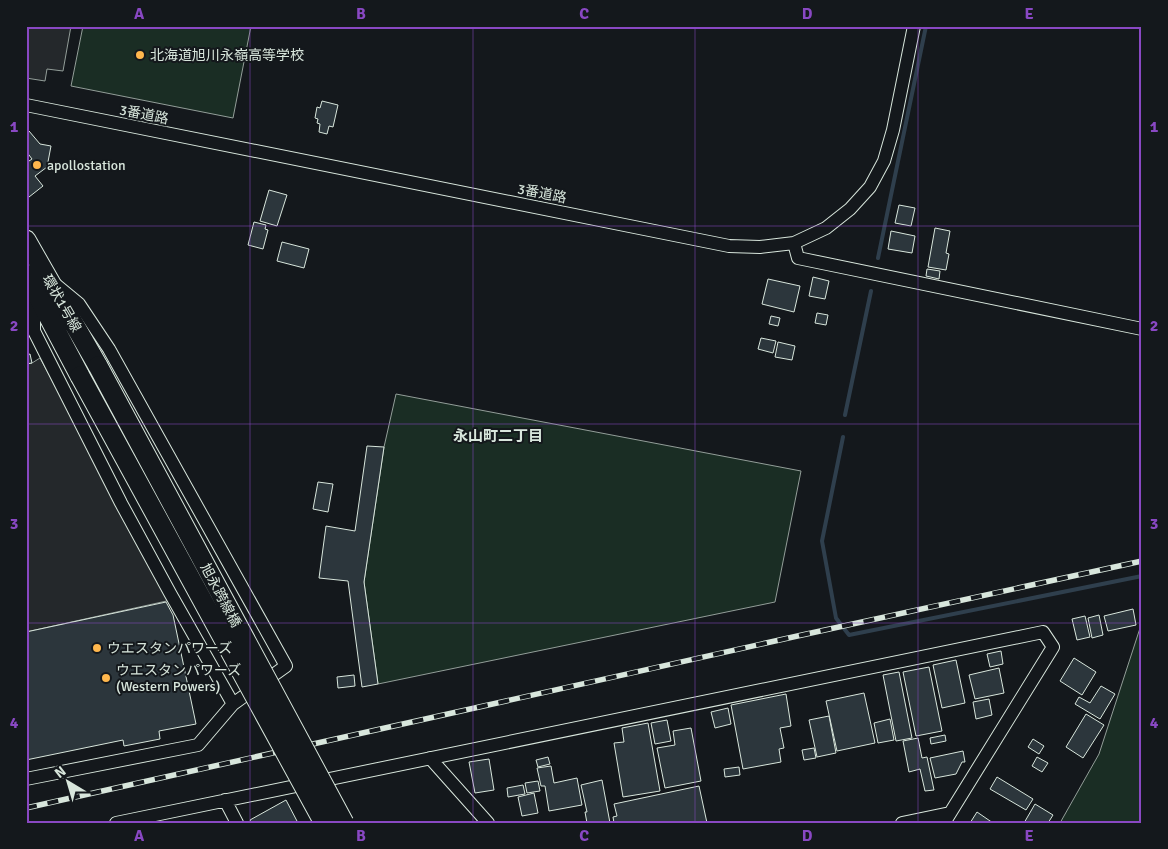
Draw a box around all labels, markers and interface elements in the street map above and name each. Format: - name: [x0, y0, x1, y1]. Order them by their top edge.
- text: A: [134, 4, 145, 24]
- text: B: [356, 4, 366, 24]
- text: C: [579, 4, 589, 24]
- text: D: [802, 4, 813, 24]
- text: E: [1024, 4, 1034, 24]
- place label: 北海道旭川永嶺高等学校: [150, 47, 304, 64]
- marker: 北海道旭川永嶺高等学校: [134, 49, 146, 61]
- street label: 3番道路: [118, 101, 170, 128]
- text: 1: [10, 117, 19, 137]
- text: 1: [1150, 117, 1159, 137]
- place label: apollostation: [47, 157, 126, 174]
- marker: apollostation: [31, 159, 43, 171]
- street label: 3番道路: [516, 180, 568, 207]
- street label: 環状1号線: [38, 271, 85, 335]
- text: 2: [10, 316, 18, 336]
- text: 2: [1150, 316, 1158, 336]
- district label: 永山町二丁目: [453, 427, 543, 445]
- text: 3: [10, 514, 18, 534]
- text: 3: [1150, 514, 1158, 534]
- street label: 旭永跨線橋: [197, 560, 244, 630]
- place label: ウエスタンパワーズ: [107, 640, 232, 657]
- marker: ウエスタンパワーズ: [91, 642, 103, 654]
- place label: ウエスタンパワーズ (Western Powers): [116, 662, 241, 695]
- marker: ウエスタンパワーズ (Western Powers): [100, 672, 112, 684]
- text: 4: [10, 713, 19, 733]
- text: 4: [1150, 713, 1159, 733]
- north arrow: [42, 756, 92, 806]
- text: N: [51, 762, 69, 782]
- text: A: [134, 826, 145, 846]
- text: B: [356, 826, 366, 846]
- text: C: [579, 826, 589, 846]
- text: D: [802, 826, 813, 846]
- text: E: [1024, 826, 1034, 846]

